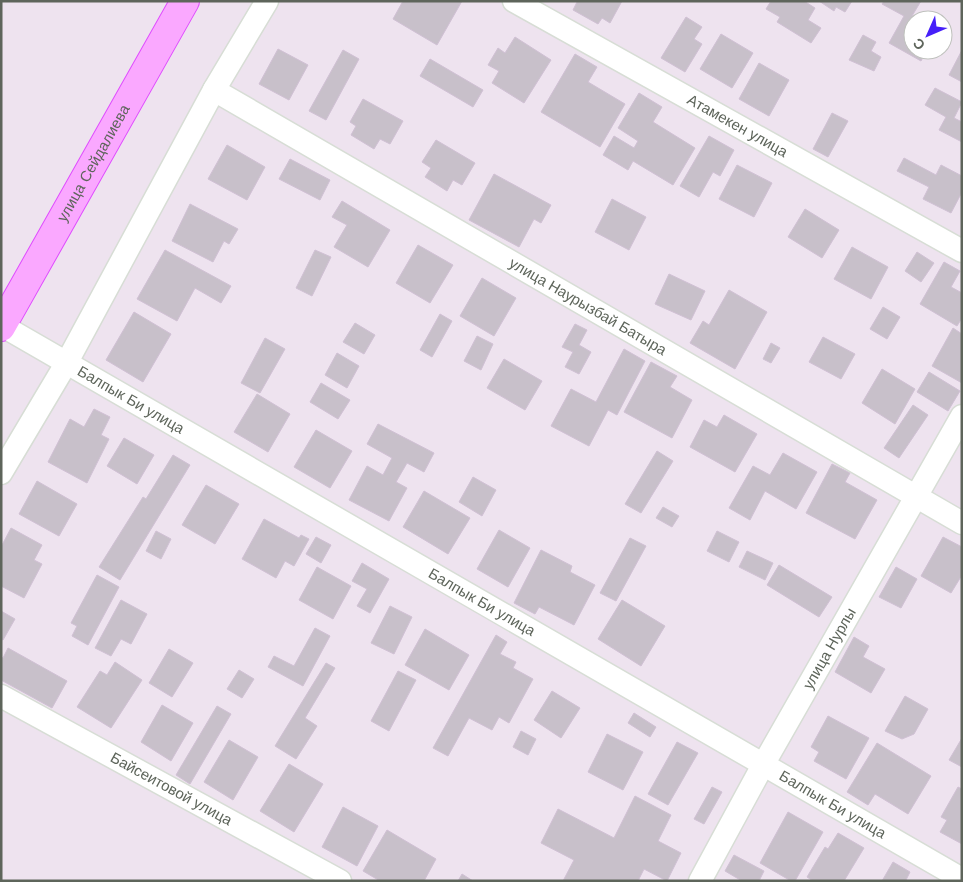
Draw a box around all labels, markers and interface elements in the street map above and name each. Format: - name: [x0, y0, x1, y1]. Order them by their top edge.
- north arrow: [903, 10, 953, 60]
- text: С: [910, 35, 928, 53]
- street label: Атамекен улица: [685, 91, 791, 160]
- street label: улица Сейдалиева: [53, 101, 133, 225]
- street label: улица Наурызбай Батыра: [506, 254, 670, 359]
- street label: Балпык Би улица: [75, 362, 188, 437]
- street label: Балпык Би улица: [426, 564, 539, 639]
- street label: улица Нурлы: [799, 605, 859, 692]
- street label: Байсеитовой улица: [108, 748, 236, 829]
- street label: Балпык Би улица: [777, 767, 890, 842]

